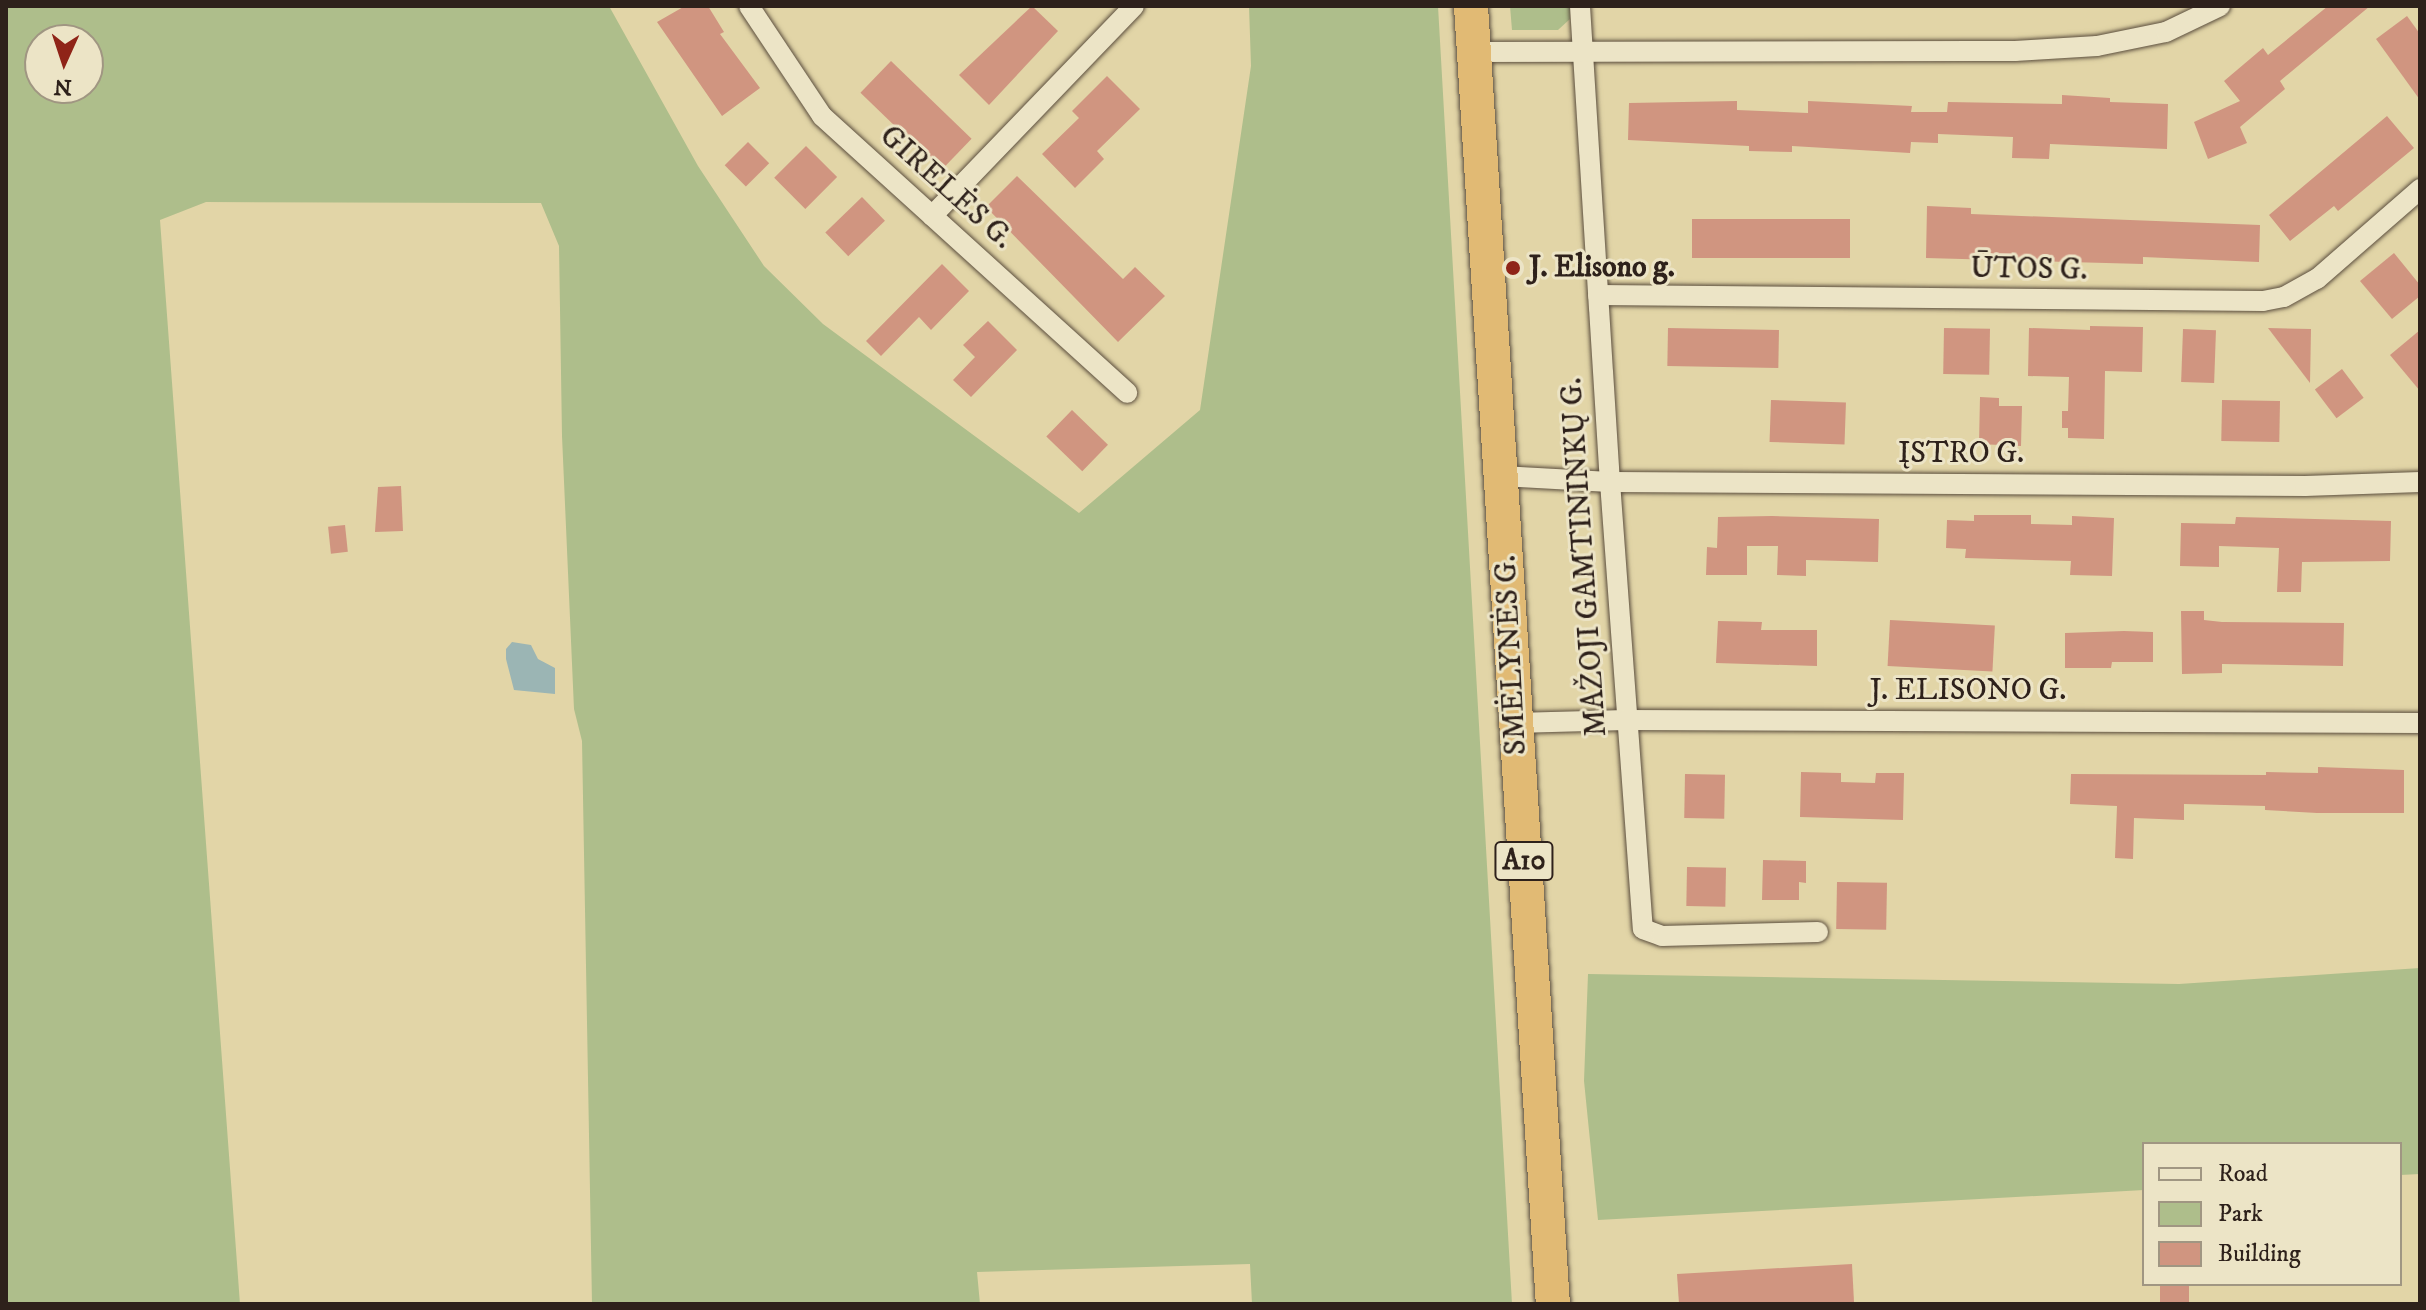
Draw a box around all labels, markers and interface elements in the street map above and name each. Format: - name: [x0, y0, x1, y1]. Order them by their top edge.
- north arrow: [24, 24, 104, 104]
- text: N: [53, 73, 73, 100]
- street label: GIRELĖS G.: [872, 119, 1020, 257]
- place label: J. Elisono g.: [1529, 250, 1675, 286]
- street label: ŪTOS G.: [1970, 251, 2088, 289]
- marker: J. Elisono g.: [1504, 259, 1522, 277]
- street label: MAŽOJI GAMTININKŲ G.: [1554, 376, 1616, 738]
- street label: ĮSTRO G.: [1898, 436, 2024, 472]
- street label: SMĖLYNĖS G.: [1489, 554, 1535, 756]
- street label: J. ELISONO G.: [1870, 673, 2066, 709]
- road number: A10: [1494, 837, 1554, 885]
- legend: [2142, 1142, 2402, 1286]
- text: Road: [2218, 1159, 2268, 1189]
- text: Park: [2218, 1199, 2263, 1229]
- text: Building: [2218, 1239, 2301, 1269]

